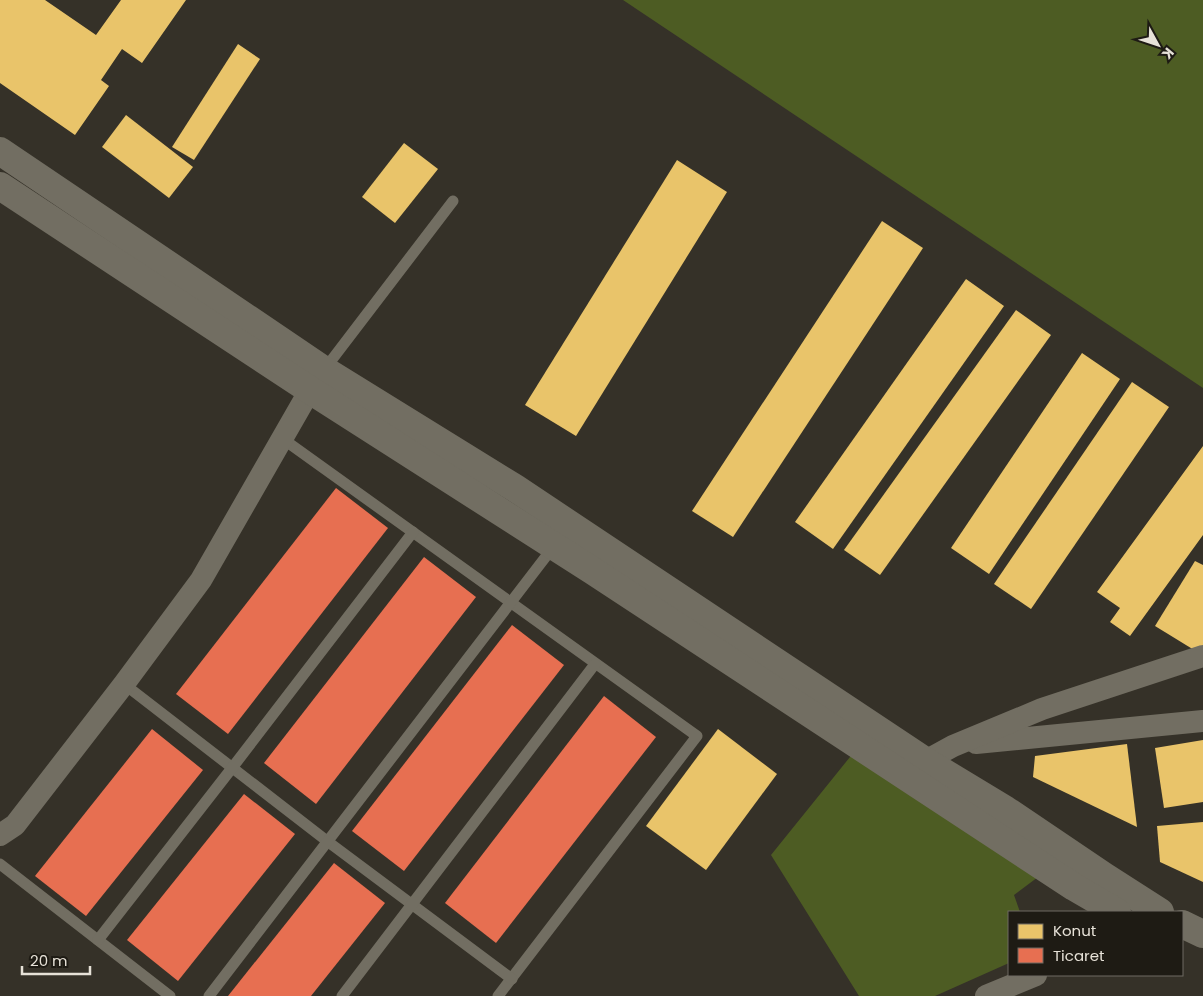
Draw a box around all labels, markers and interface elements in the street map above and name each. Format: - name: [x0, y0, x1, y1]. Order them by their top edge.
- north arrow: [1133, 20, 1183, 70]
- text: K: [1157, 43, 1179, 64]
- legend: [1008, 911, 1183, 976]
- text: Konut: [1053, 920, 1096, 941]
- scale bar: [22, 944, 90, 976]
- text: Ticaret: [1053, 945, 1104, 966]
- text: 20 m: [30, 950, 68, 971]

